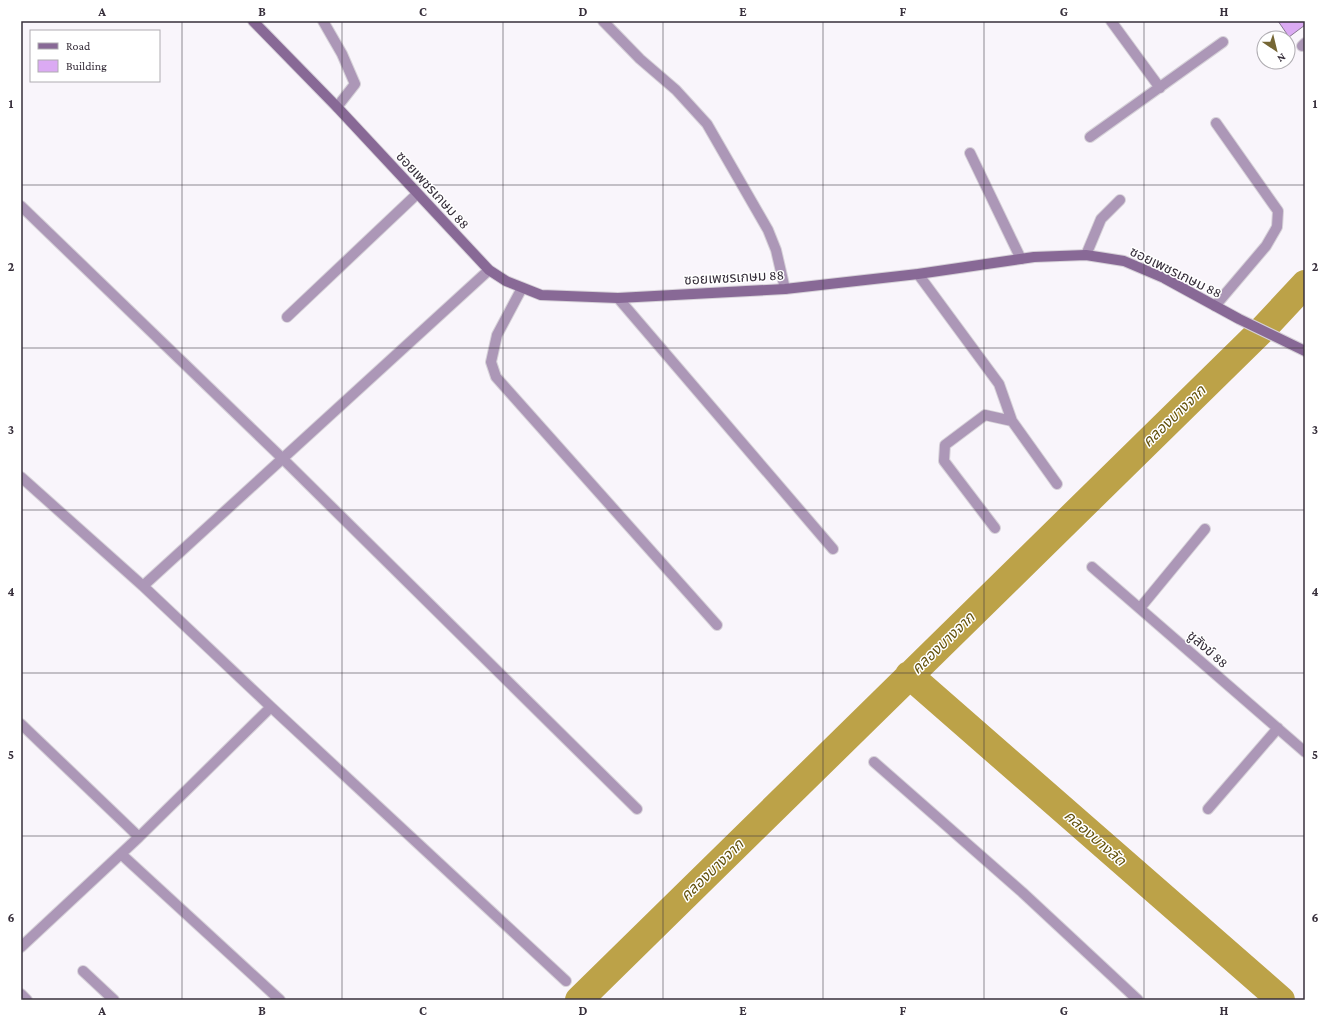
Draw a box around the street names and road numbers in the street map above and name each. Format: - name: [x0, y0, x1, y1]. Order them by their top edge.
- street label: ซอยเพชรเกษม 88: [393, 148, 473, 232]
- street label: ซอยเพชรเกษม 88: [1128, 243, 1224, 301]
- street label: ซอยเพชรเกษม 88: [684, 266, 784, 288]
- street label: ชูสังข์ 88: [1184, 627, 1232, 672]

